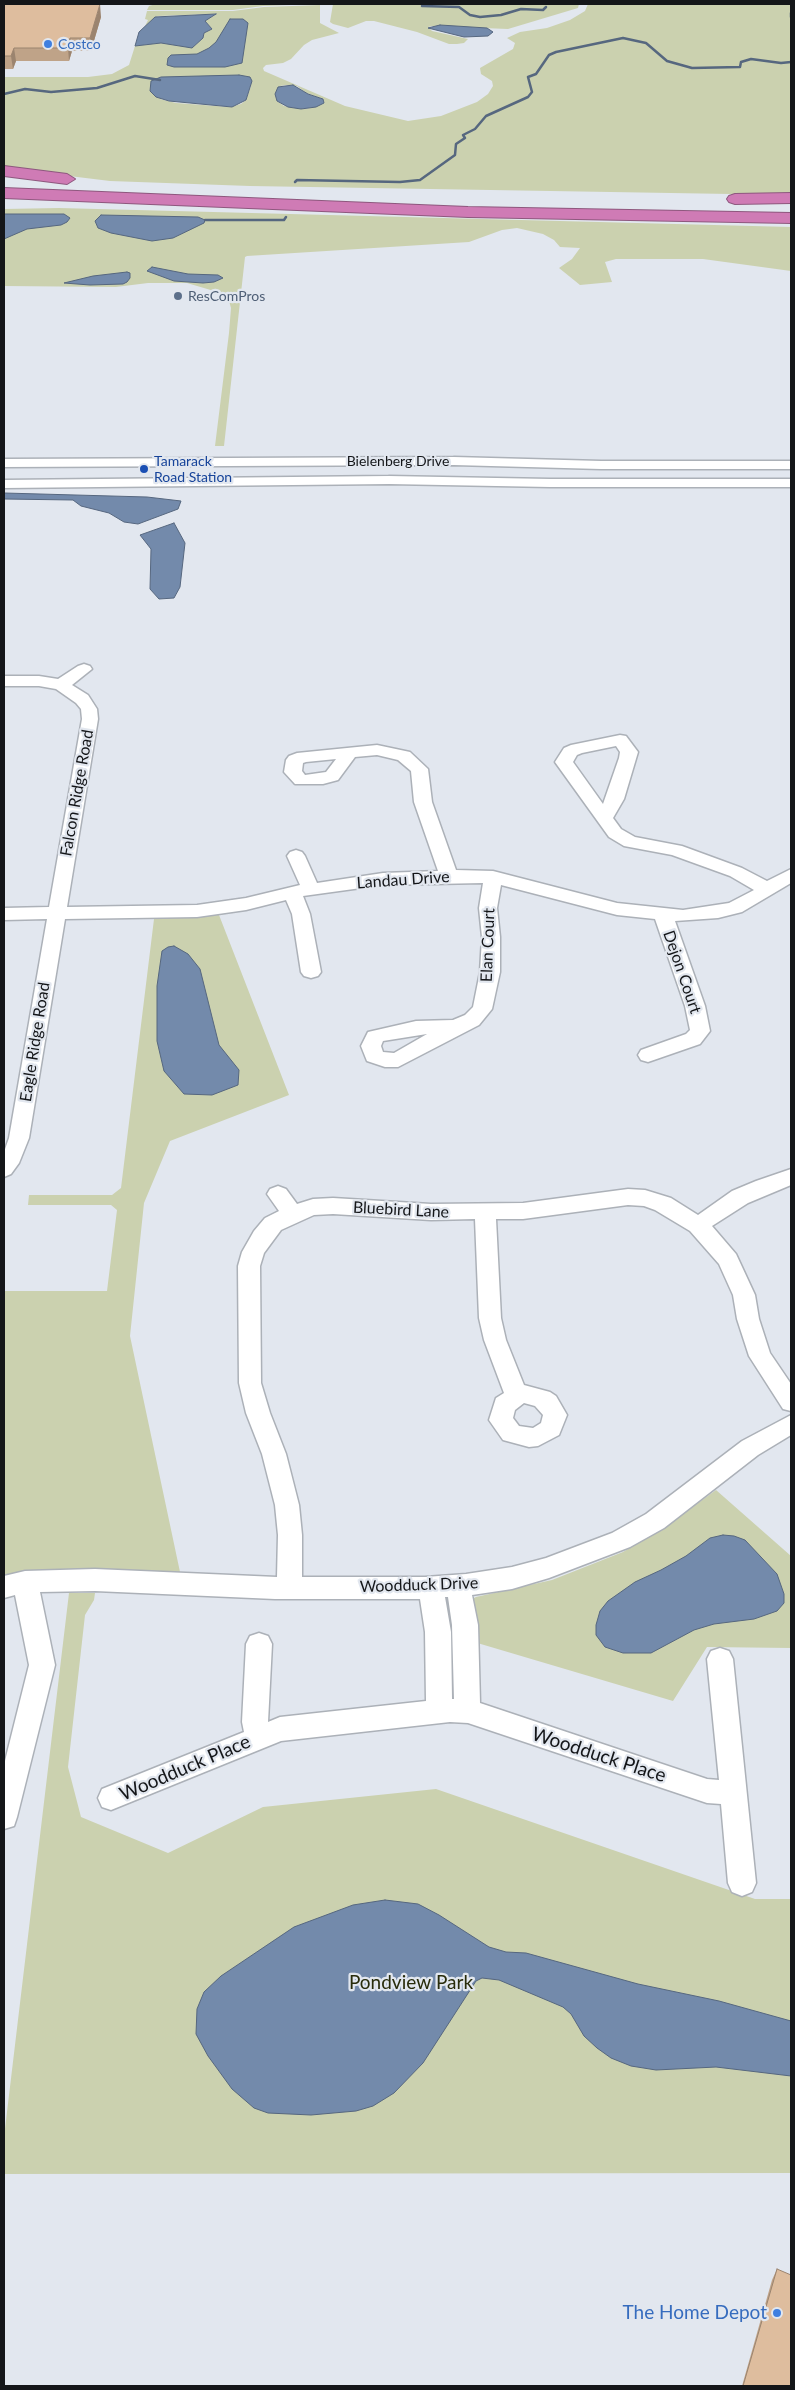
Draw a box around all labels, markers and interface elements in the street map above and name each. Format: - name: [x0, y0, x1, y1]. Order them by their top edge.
- place label: Costco: [58, 36, 101, 52]
- marker: Costco: [42, 38, 54, 50]
- place label: ResComPros: [188, 288, 265, 304]
- marker: ResComPros: [172, 290, 184, 302]
- place label: Tamarack Road Station: [154, 453, 232, 486]
- street label: Bielenberg Drive: [347, 453, 449, 469]
- marker: Tamarack Road Station: [138, 463, 150, 475]
- street label: Falcon Ridge Road: [56, 728, 98, 858]
- street label: Landau Drive: [356, 867, 450, 893]
- street label: Elan Court: [477, 908, 499, 982]
- street label: Dejon Court: [659, 928, 705, 1016]
- street label: Eagle Ridge Road: [16, 981, 54, 1103]
- street label: Bluebird Lane: [352, 1198, 450, 1222]
- street label: Woodduck Drive: [359, 1573, 479, 1597]
- street label: Woodduck Place: [529, 1723, 669, 1787]
- street label: Woodduck Place: [116, 1730, 254, 1806]
- park label: Pondview Park: [349, 1972, 473, 1994]
- place label: The Home Depot: [623, 2302, 767, 2324]
- marker: The Home Depot: [771, 2307, 783, 2319]

